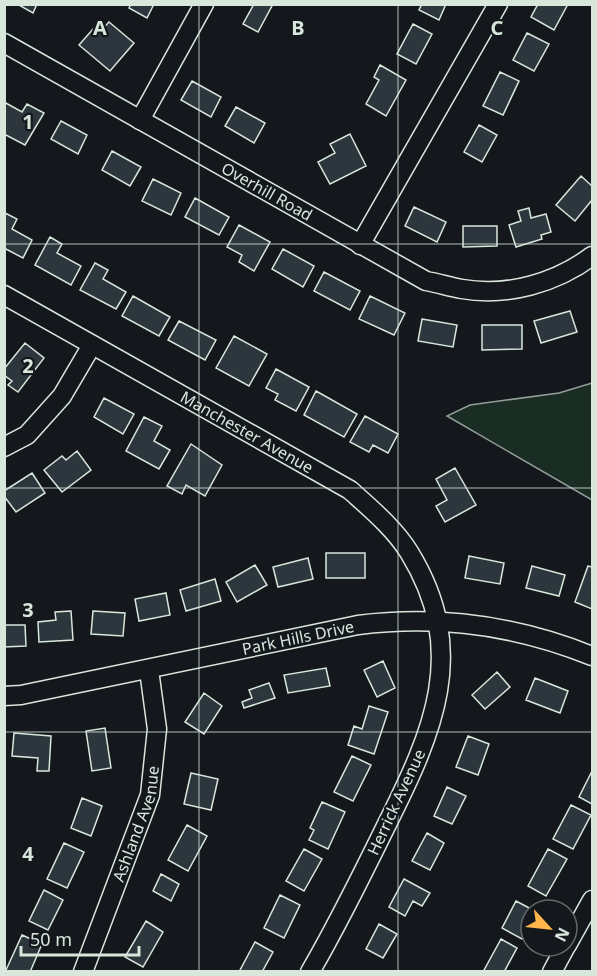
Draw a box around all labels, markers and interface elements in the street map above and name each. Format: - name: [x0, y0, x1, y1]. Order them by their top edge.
- text: A: [93, 14, 107, 41]
- text: B: [291, 14, 305, 41]
- text: C: [491, 14, 504, 41]
- text: 1: [22, 108, 34, 135]
- street label: Overhill Road: [218, 157, 317, 226]
- text: 2: [22, 352, 34, 379]
- street label: Manchester Avenue: [177, 386, 318, 478]
- text: 3: [22, 596, 34, 623]
- street label: Park Hills Drive: [240, 615, 356, 660]
- street label: Herrick Avenue: [362, 745, 430, 859]
- street label: Ashland Avenue: [107, 765, 164, 885]
- text: 4: [22, 840, 34, 867]
- north arrow: [519, 898, 579, 958]
- scale bar: [21, 919, 140, 957]
- text: N: [550, 924, 575, 946]
- text: 50 m: [30, 927, 72, 951]

